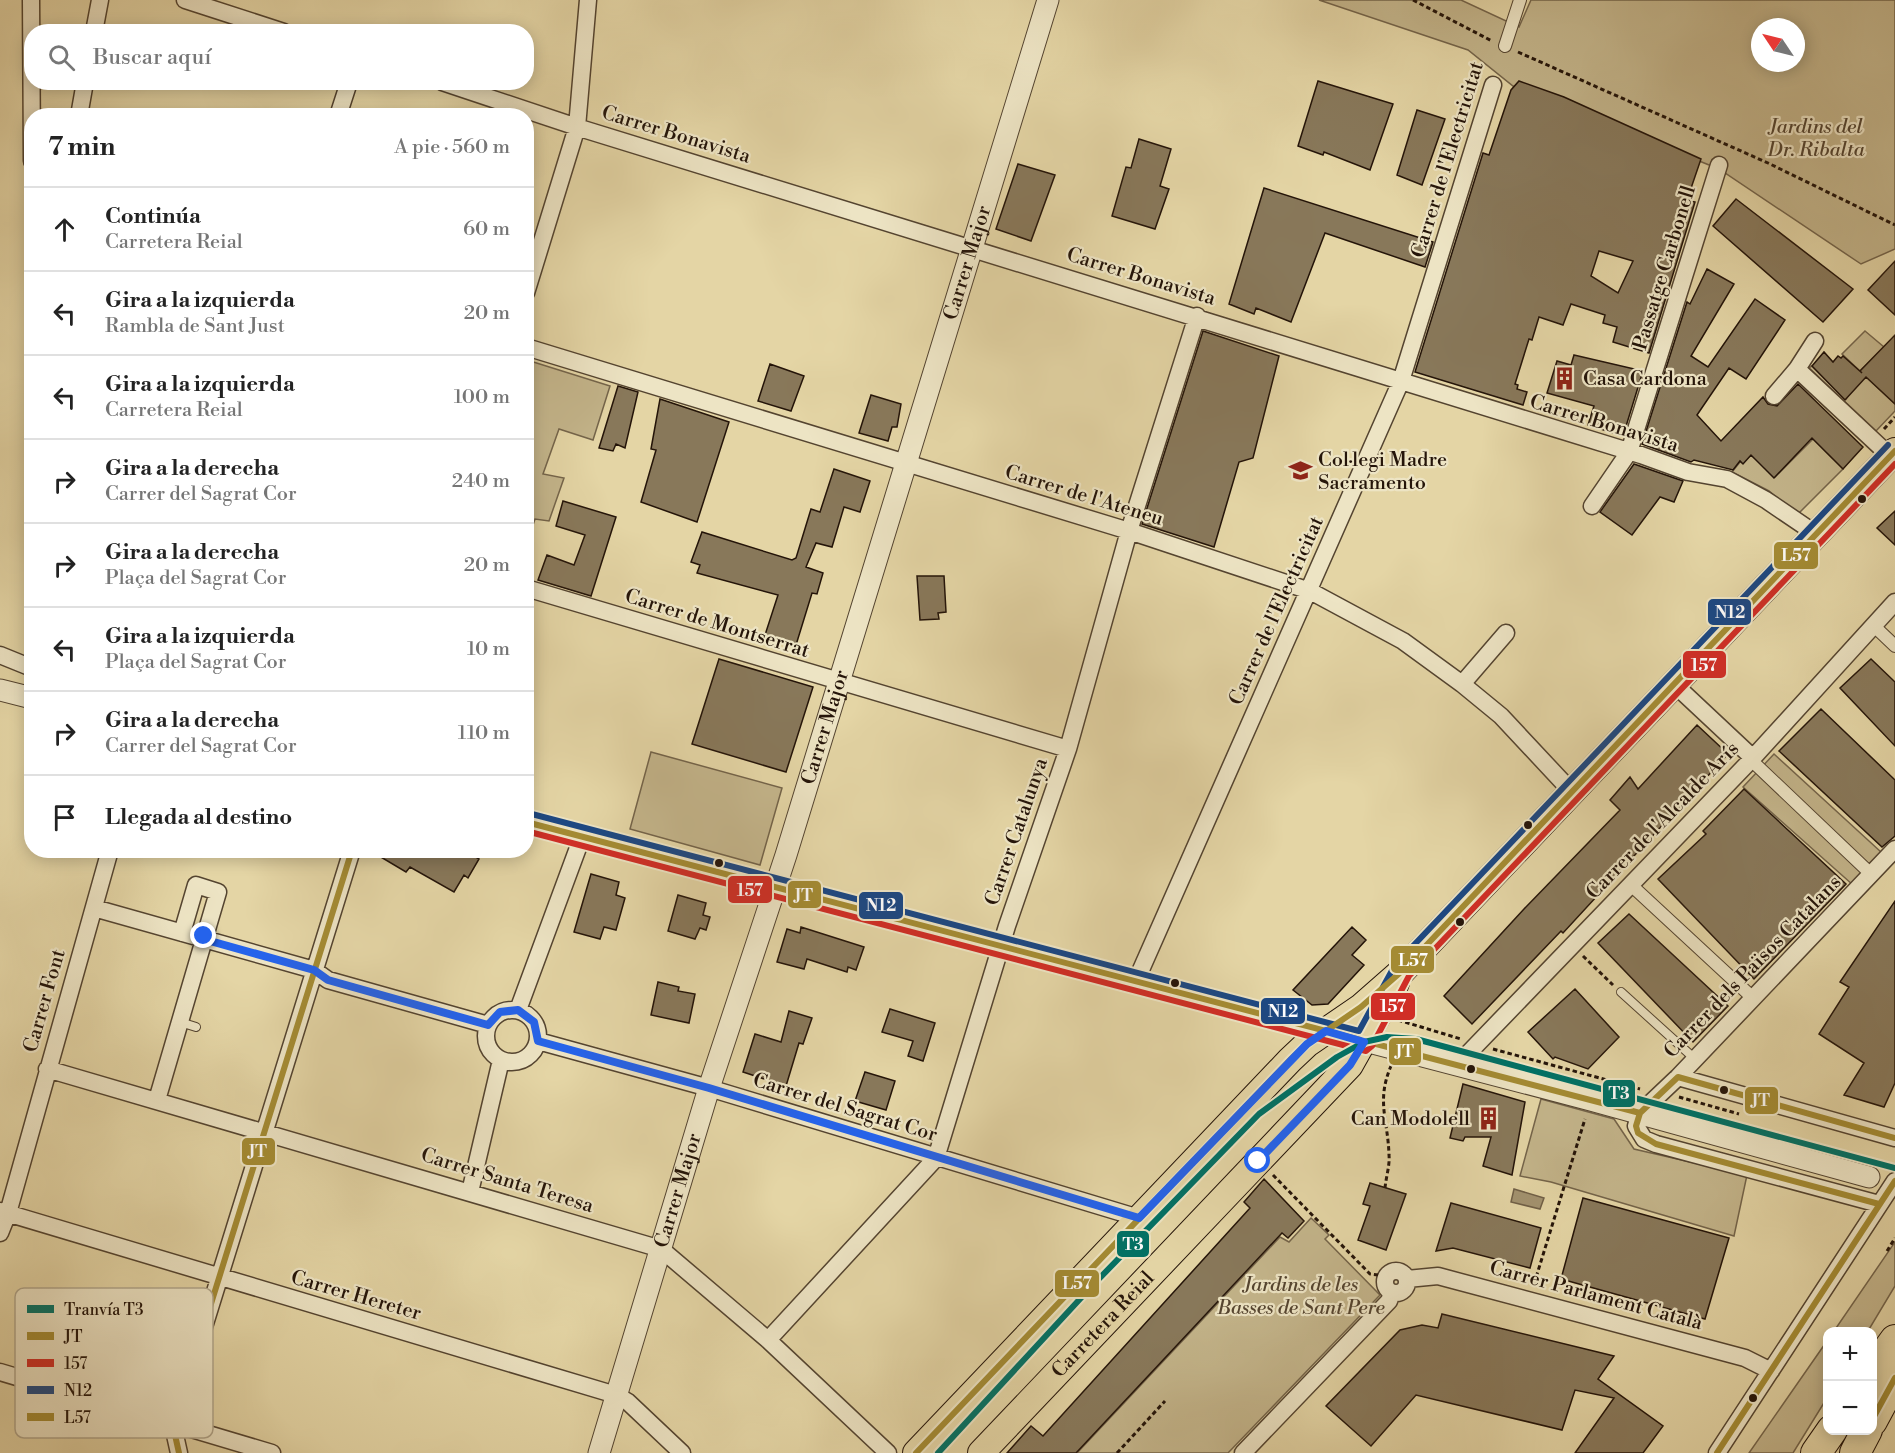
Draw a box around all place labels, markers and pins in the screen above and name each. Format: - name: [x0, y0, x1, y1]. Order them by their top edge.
- building icon: Casa Cardona: [1552, 366, 1578, 392]
- place label: Casa Cardona: [1583, 367, 1708, 392]
- place label: Col·legi Madre Sacramento: [1318, 448, 1447, 496]
- school or university icon: Col·legi Madre Sacramento: [1287, 458, 1313, 484]
- unlabelled marker: [1856, 493, 1868, 505]
- unlabelled marker: [1522, 819, 1534, 831]
- unlabelled marker: [713, 857, 725, 869]
- unlabelled marker: [1454, 916, 1466, 928]
- unlabelled marker: [1169, 977, 1181, 989]
- unlabelled marker: [1465, 1063, 1477, 1075]
- unlabelled marker: [1718, 1084, 1730, 1096]
- building icon: Can Modolell: [1475, 1106, 1501, 1132]
- place label: Can Modolell: [1351, 1107, 1470, 1132]
- unlabelled marker: [1747, 1392, 1759, 1404]

